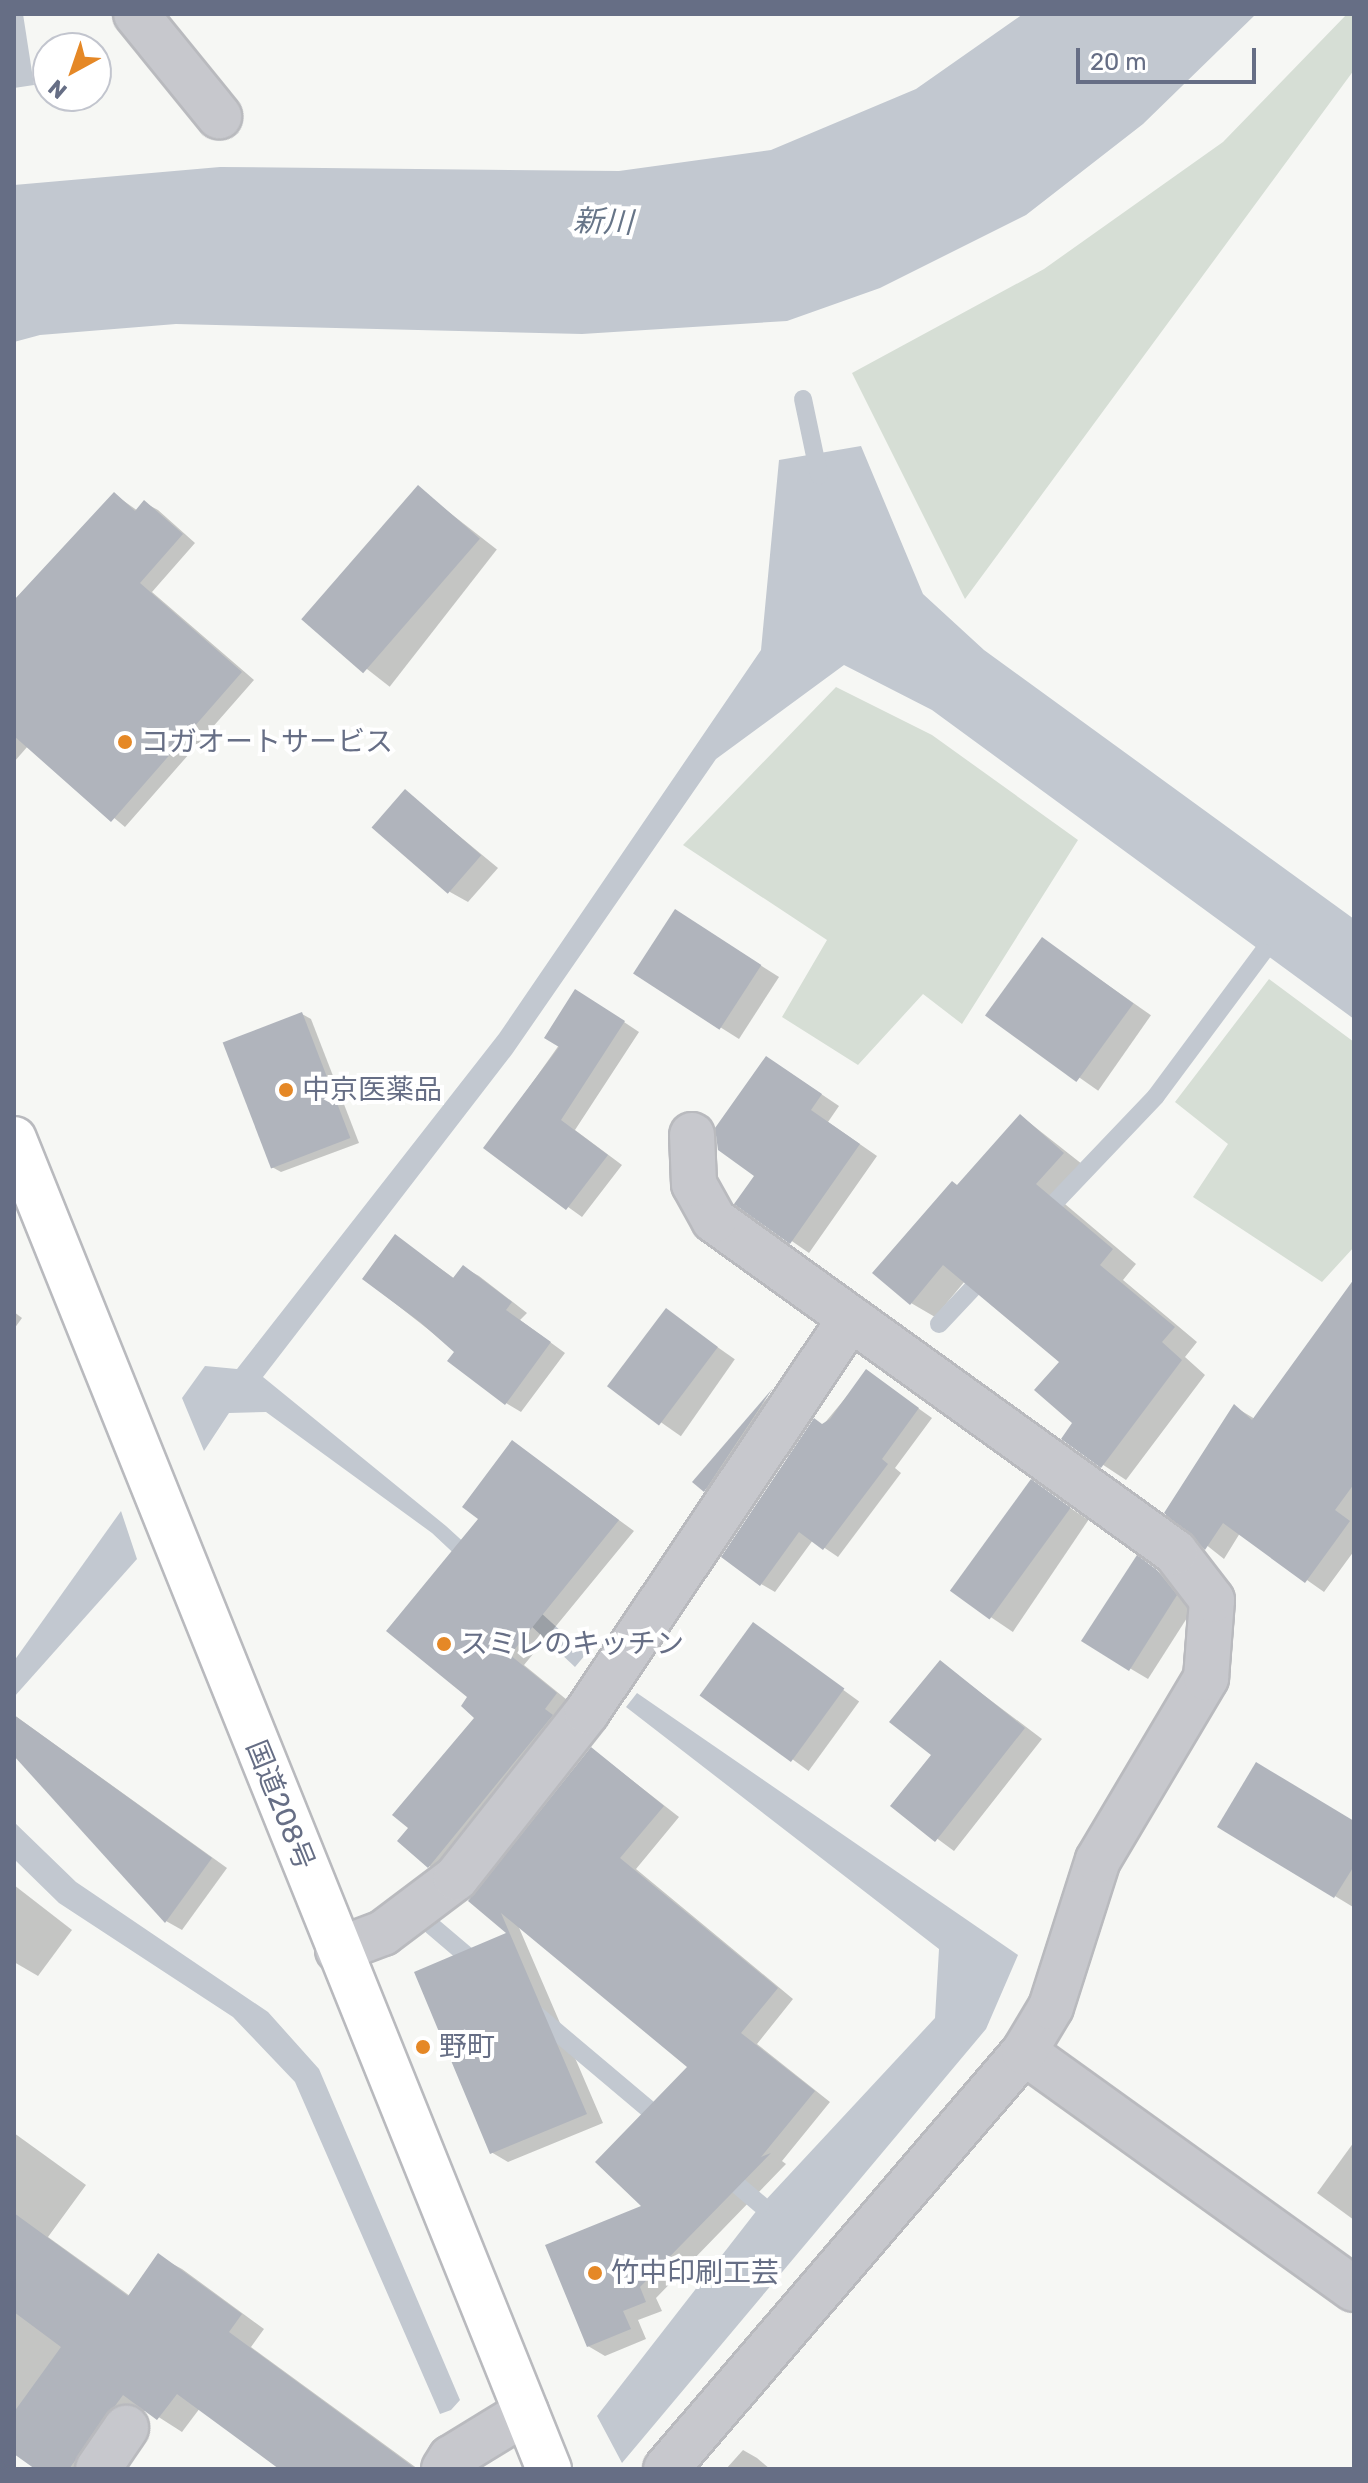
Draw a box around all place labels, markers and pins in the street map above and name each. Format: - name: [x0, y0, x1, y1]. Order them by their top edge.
- place label: コガオートサービス: [141, 725, 393, 759]
- marker: コガオートサービス: [116, 733, 134, 751]
- place label: 中京医薬品: [302, 1073, 442, 1107]
- marker: 中京医薬品: [277, 1081, 295, 1099]
- place label: スミレのキッチン: [460, 1627, 684, 1661]
- marker: スミレのキッチン: [435, 1635, 453, 1653]
- place label: 野町: [439, 2030, 495, 2064]
- marker: 野町: [414, 2038, 432, 2056]
- place label: 竹中印刷工芸: [611, 2256, 779, 2290]
- marker: 竹中印刷工芸: [586, 2264, 604, 2282]

